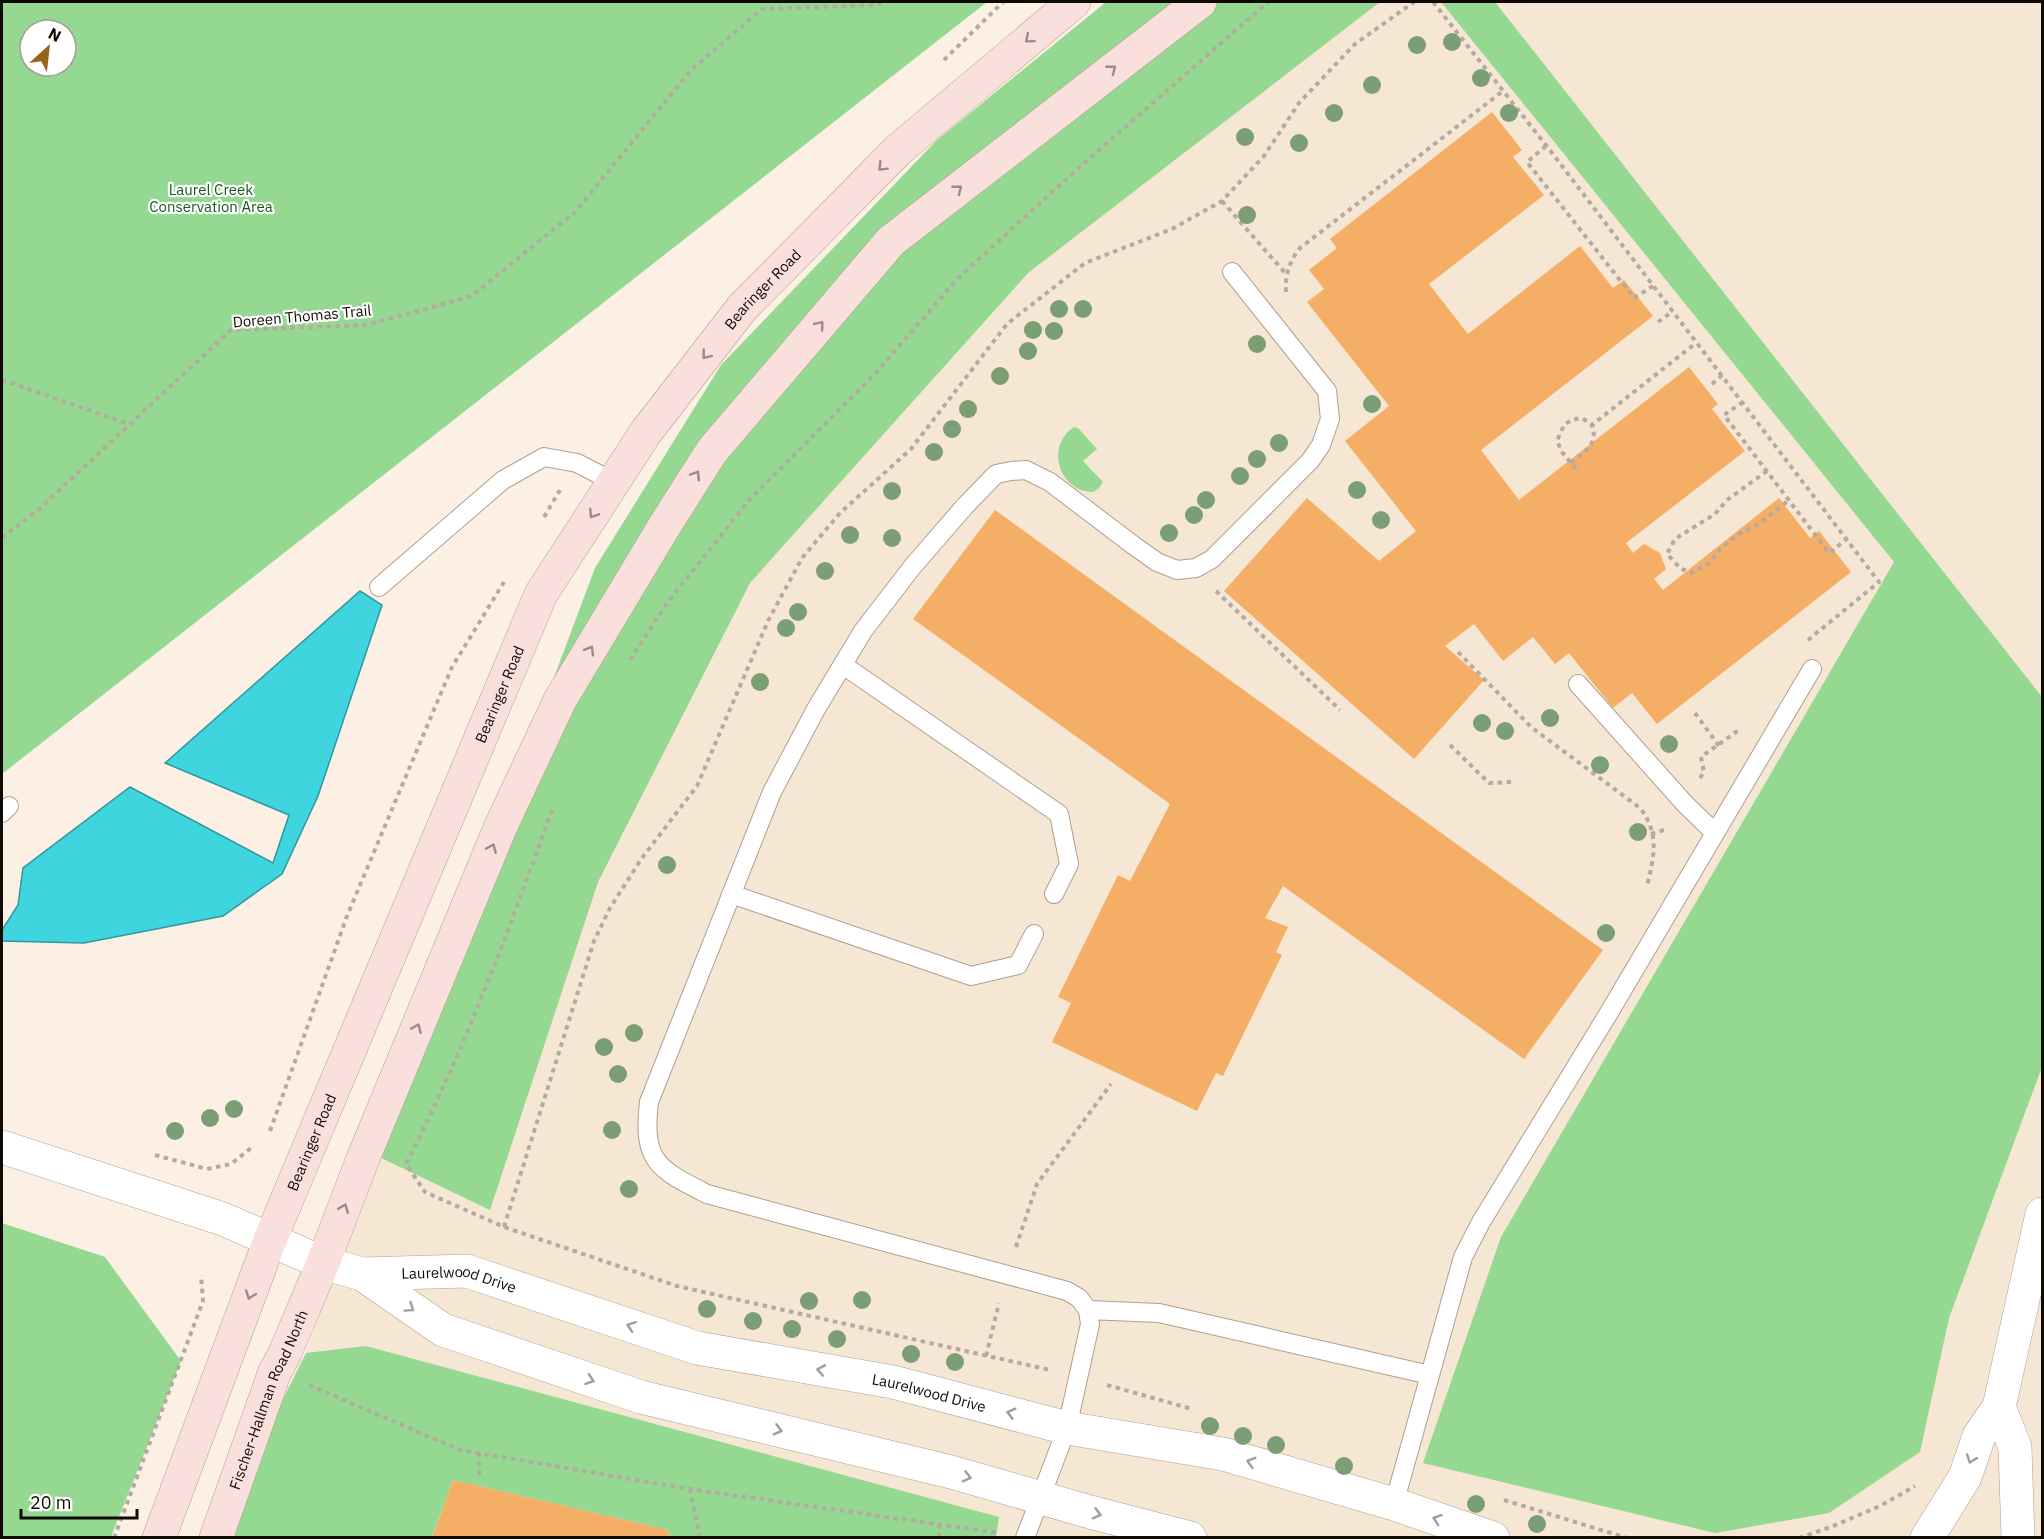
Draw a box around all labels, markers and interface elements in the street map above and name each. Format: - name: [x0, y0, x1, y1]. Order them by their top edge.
- north arrow: [18, 18, 78, 78]
- text: N: [45, 23, 65, 46]
- one-way arrow: [1025, 32, 1036, 43]
- one-way arrow: [1106, 66, 1117, 77]
- one-way arrow: [878, 159, 889, 170]
- park label: Laurel Creek Conservation Area: [149, 180, 273, 216]
- one-way arrow: [952, 185, 963, 196]
- street label: Bearinger Road: [720, 245, 805, 333]
- street label: Doreen Thomas Trail: [232, 300, 372, 332]
- one-way arrow: [813, 321, 824, 332]
- one-way arrow: [702, 348, 713, 359]
- one-way arrow: [689, 471, 701, 481]
- one-way arrow: [589, 507, 600, 518]
- street label: Bearinger Road: [470, 643, 528, 746]
- one-way arrow: [583, 646, 595, 656]
- one-way arrow: [485, 843, 497, 854]
- one-way arrow: [410, 1023, 422, 1034]
- street label: Bearinger Road: [282, 1091, 340, 1194]
- one-way arrow: [336, 1204, 349, 1214]
- street label: Laurelwood Drive: [401, 1261, 519, 1296]
- one-way arrow: [245, 1290, 258, 1300]
- one-way arrow: [403, 1301, 414, 1312]
- street label: Fischer-Hallman Road North: [224, 1307, 312, 1492]
- one-way arrow: [626, 1321, 637, 1333]
- one-way arrow: [816, 1364, 825, 1376]
- street label: Laurelwood Drive: [871, 1369, 988, 1416]
- one-way arrow: [584, 1372, 595, 1385]
- one-way arrow: [1006, 1408, 1016, 1421]
- one-way arrow: [773, 1423, 783, 1436]
- one-way arrow: [1966, 1453, 1979, 1463]
- one-way arrow: [1246, 1457, 1256, 1469]
- one-way arrow: [962, 1470, 972, 1482]
- scale bar: [21, 1482, 136, 1520]
- text: 20 m: [30, 1491, 72, 1514]
- one-way arrow: [1091, 1507, 1102, 1519]
- one-way arrow: [1432, 1513, 1443, 1526]

